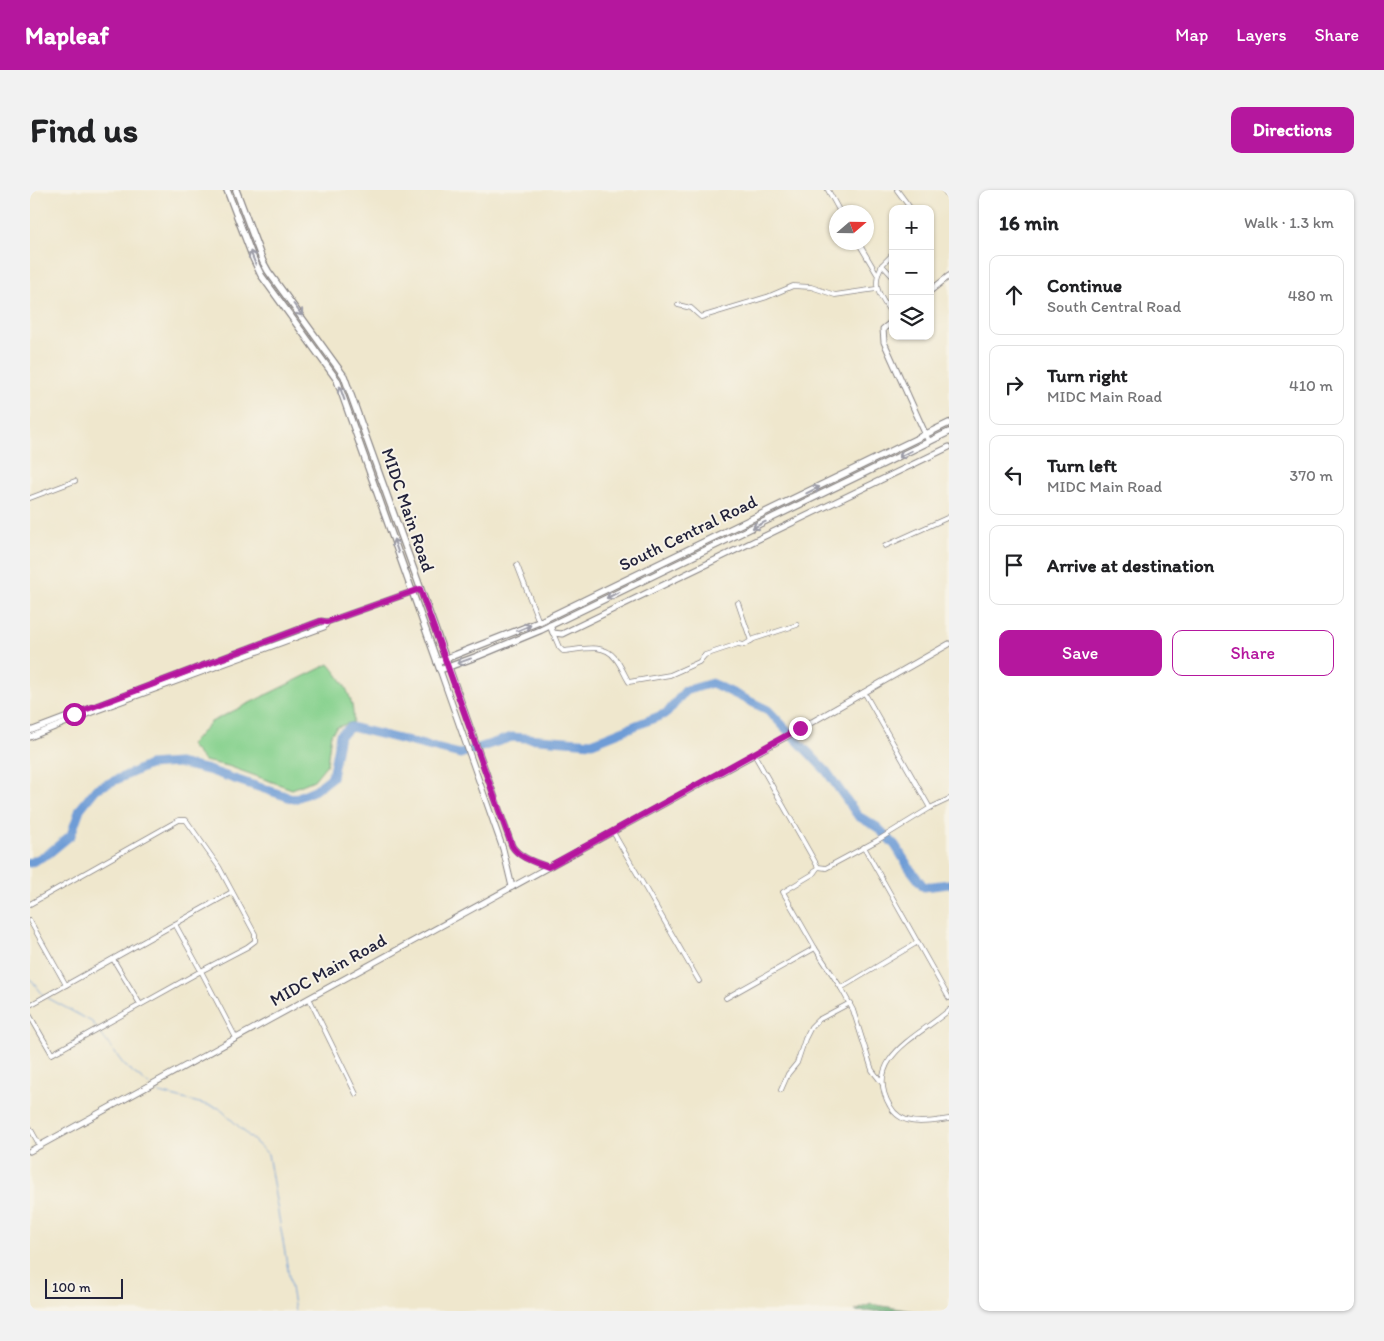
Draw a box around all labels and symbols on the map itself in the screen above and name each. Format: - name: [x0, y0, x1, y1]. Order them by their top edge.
- north arrow: [829, 205, 874, 250]
- one-way arrow: [248, 250, 257, 266]
- one-way arrow: [292, 303, 303, 316]
- one-way arrow: [337, 385, 346, 401]
- street label: MIDC Main Road: [377, 445, 440, 575]
- one-way arrow: [898, 450, 913, 459]
- one-way arrow: [805, 484, 820, 494]
- street label: South Central Road: [615, 490, 761, 576]
- one-way arrow: [752, 521, 767, 530]
- one-way arrow: [391, 539, 400, 554]
- one-way arrow: [605, 590, 620, 600]
- one-way arrow: [516, 623, 531, 632]
- one-way arrow: [457, 657, 472, 666]
- route start: [63, 703, 86, 726]
- route end: [789, 717, 812, 740]
- street label: MIDC Main Road: [266, 929, 390, 1011]
- scale bar: [45, 1276, 122, 1299]

